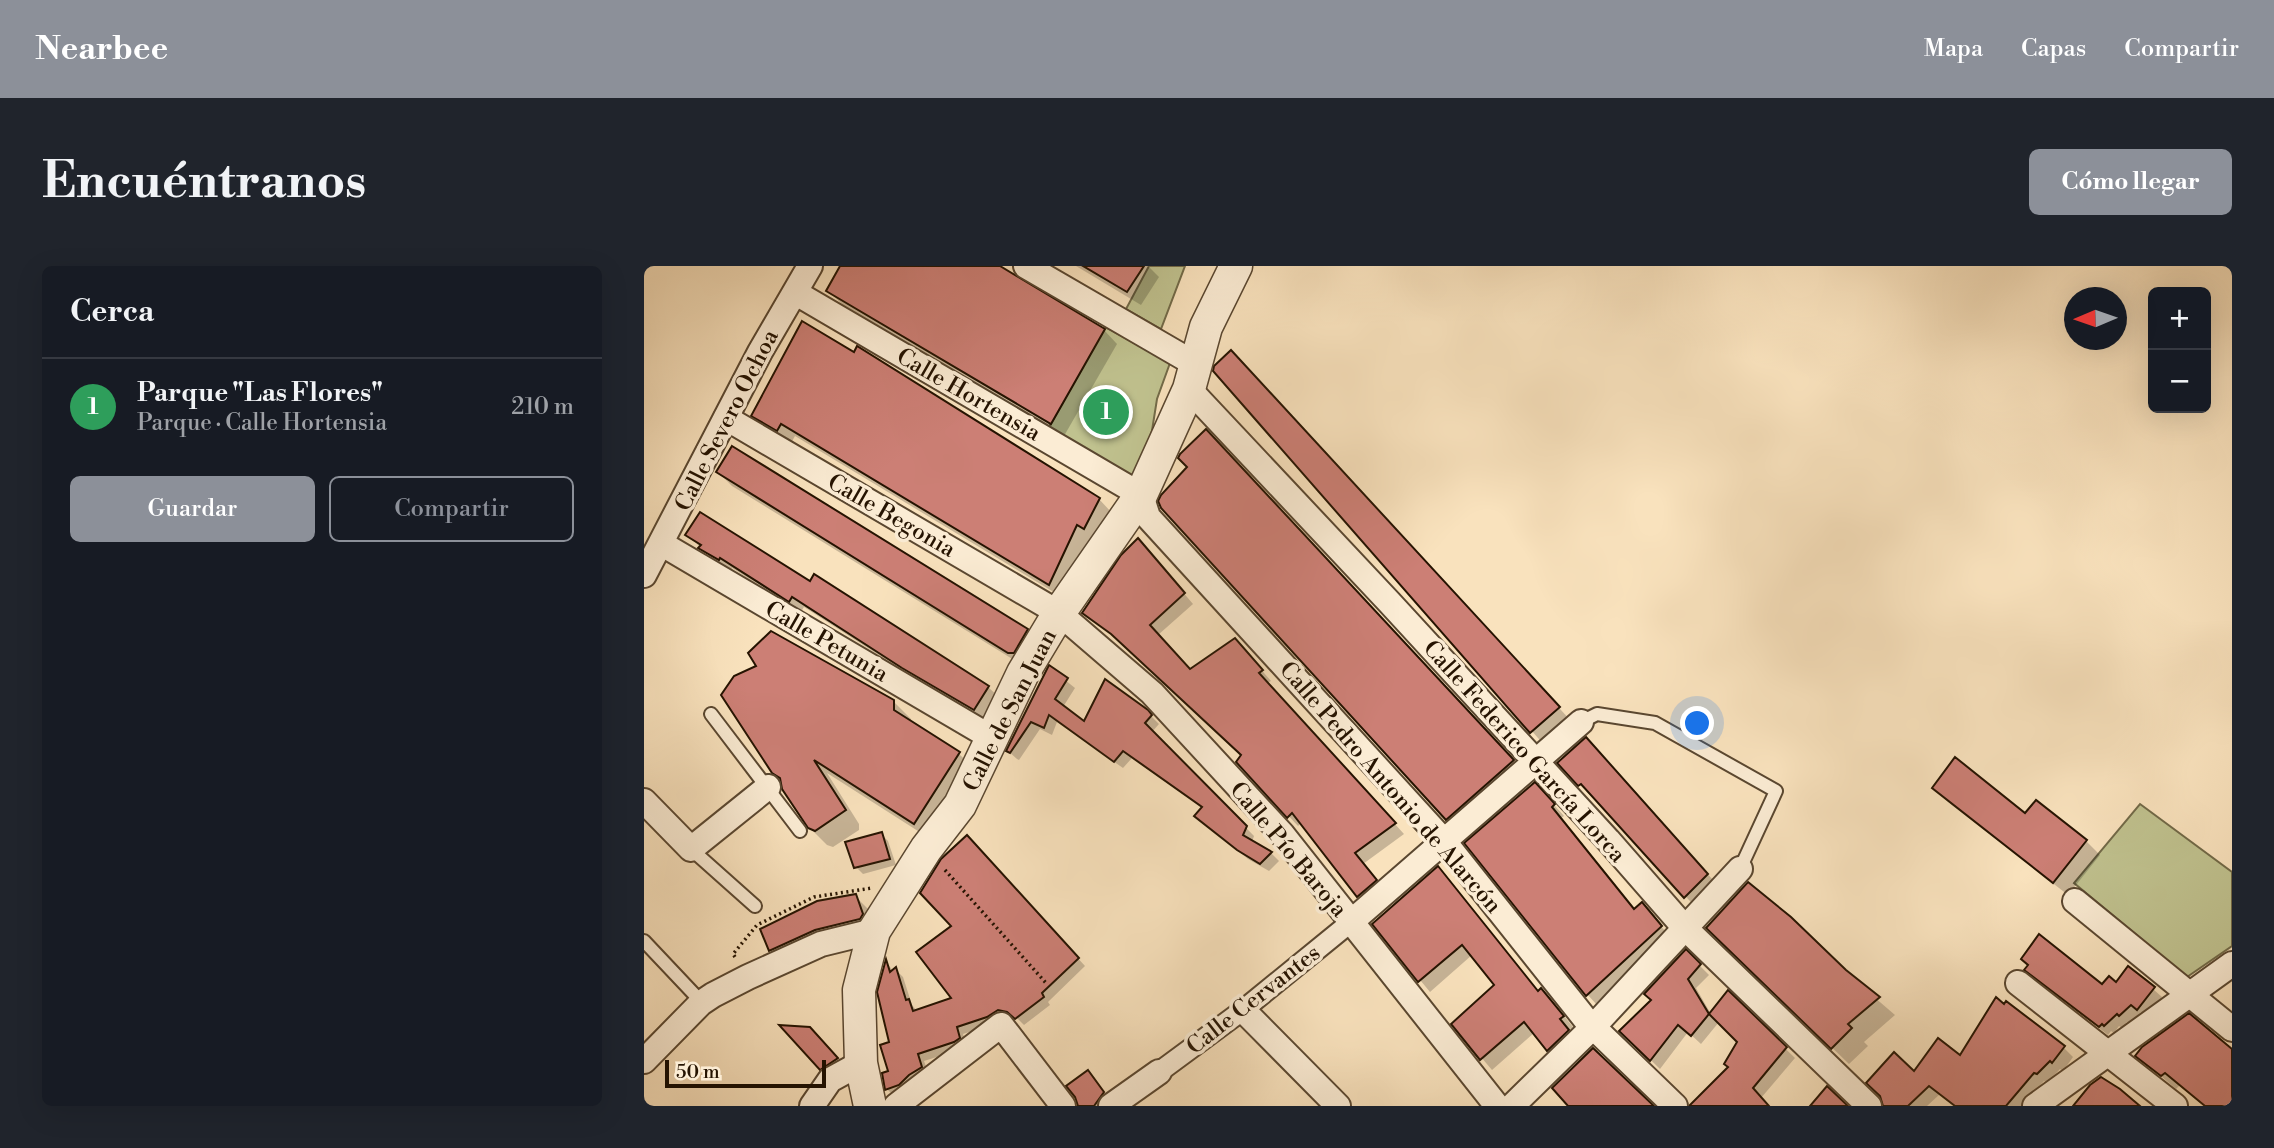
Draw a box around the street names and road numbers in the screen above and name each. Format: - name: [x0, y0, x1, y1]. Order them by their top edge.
- street label: Calle Severo Ochoa: [669, 325, 785, 516]
- street label: Calle Hortensia: [891, 342, 1046, 448]
- street label: Calle Begonia: [823, 468, 961, 564]
- street label: Calle Petunia: [760, 595, 893, 689]
- street label: Calle de San Juan: [957, 624, 1063, 796]
- street label: Calle Federico García Lorca: [1417, 635, 1632, 869]
- street label: Calle Pedro Antonio de Alarcón: [1273, 656, 1507, 919]
- street label: Calle Pío Baroja: [1224, 776, 1353, 923]
- street label: Calle Cervantes: [1181, 939, 1326, 1061]

